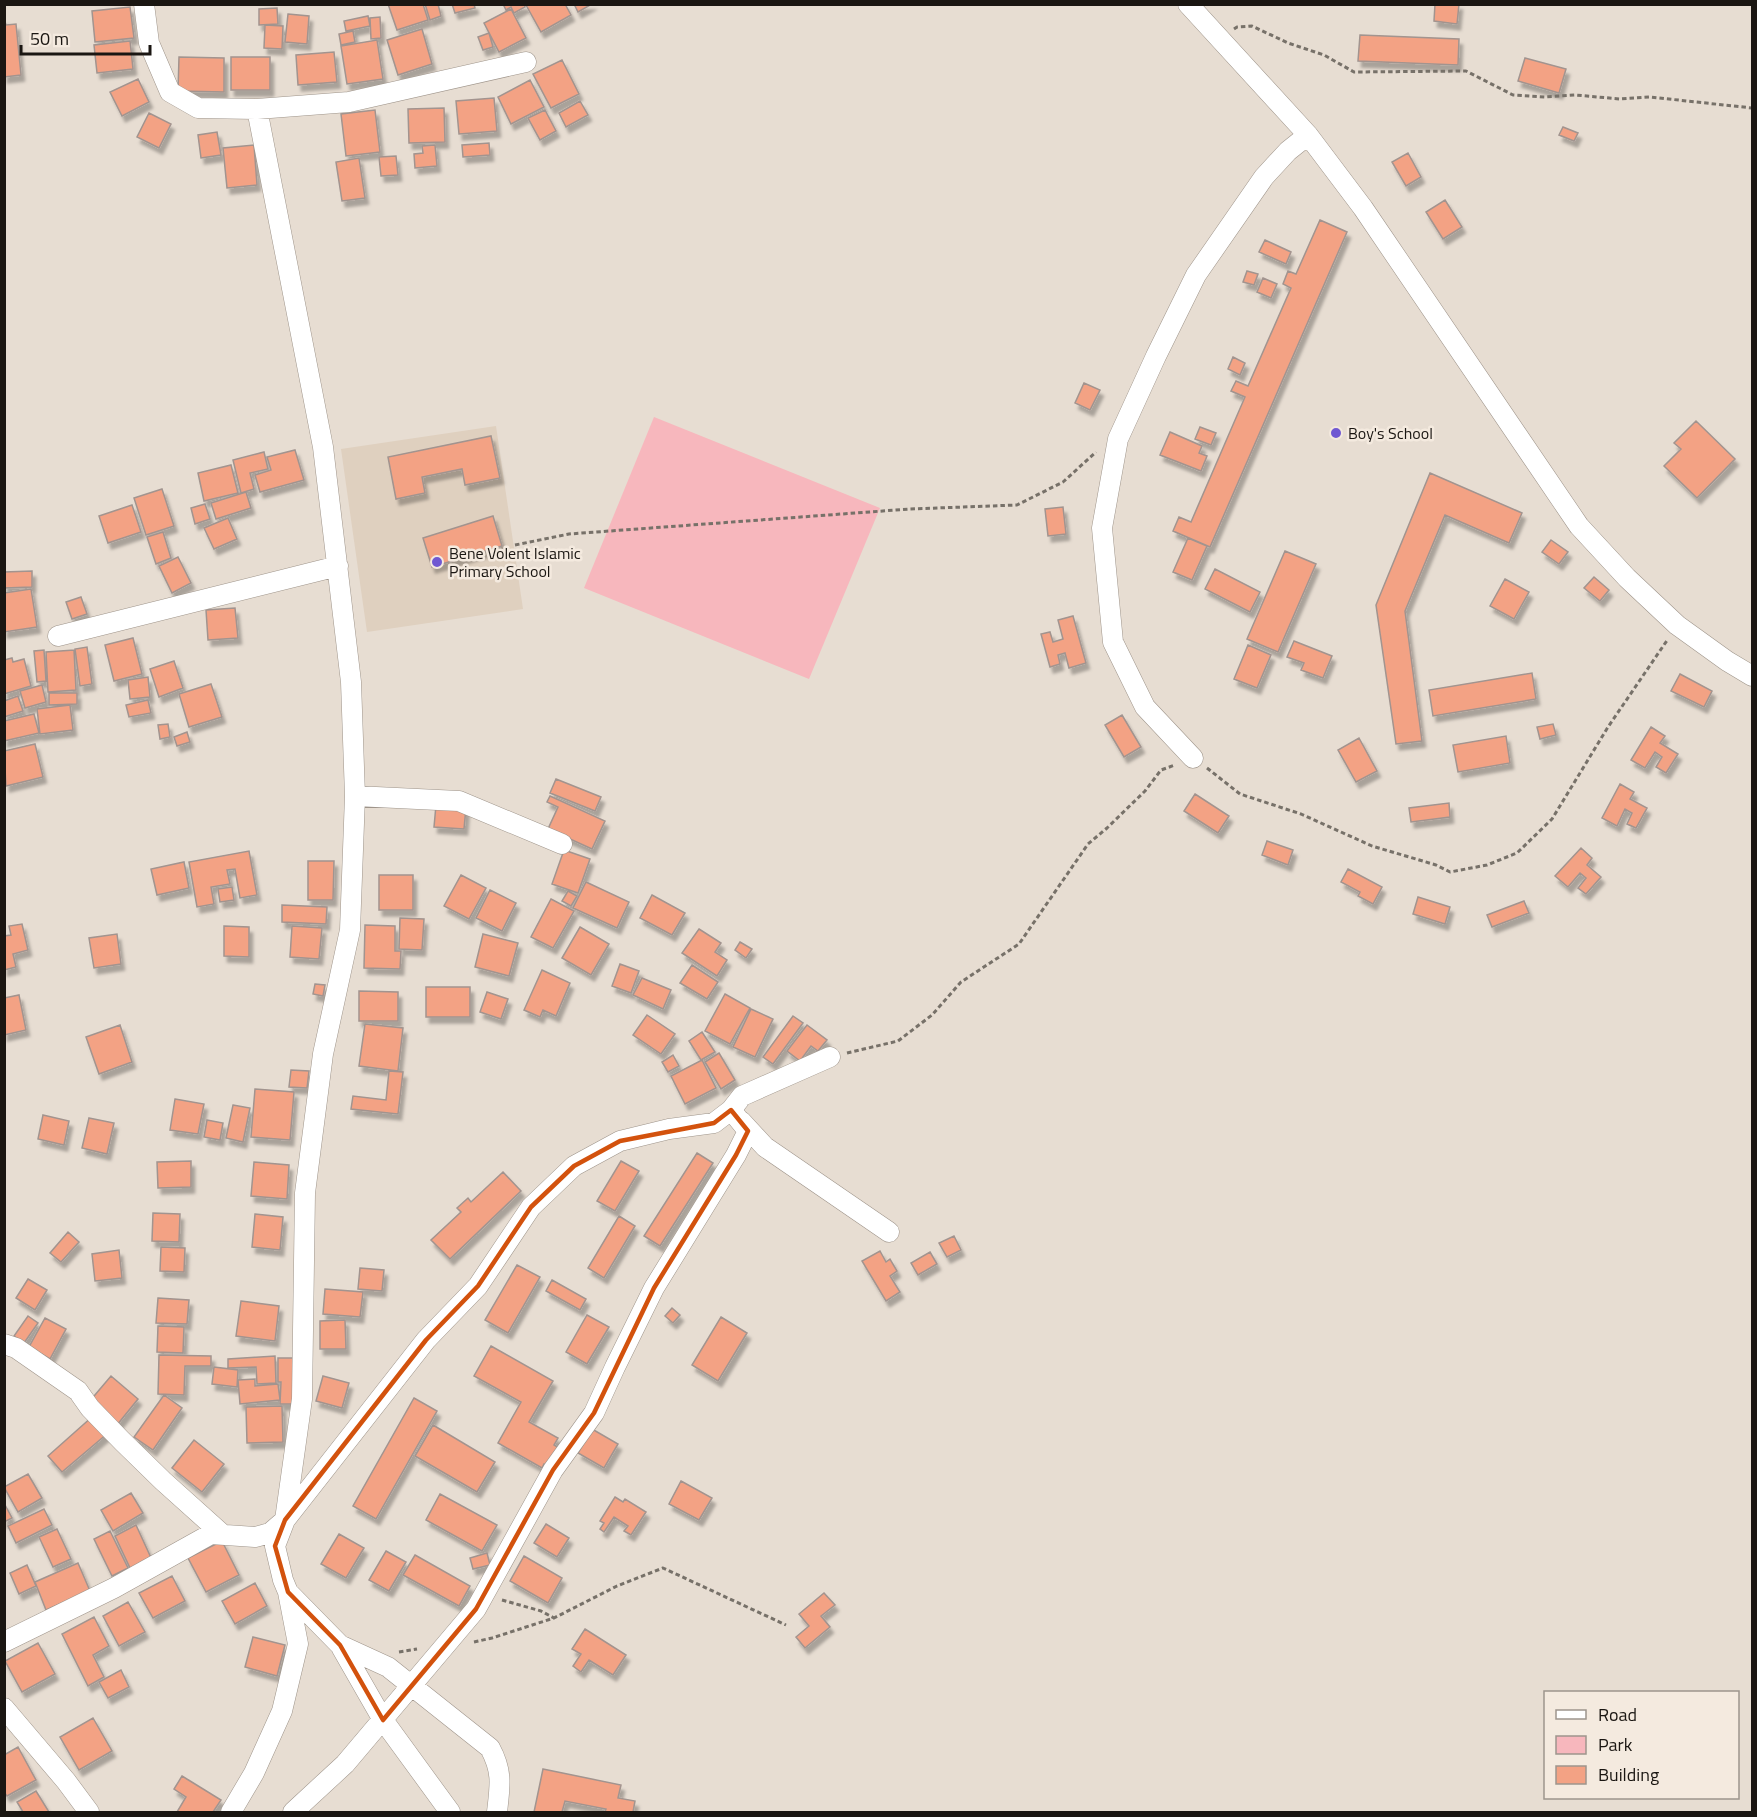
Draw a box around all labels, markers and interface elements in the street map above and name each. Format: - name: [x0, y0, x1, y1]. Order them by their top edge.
- scale bar: [21, 18, 150, 56]
- text: 50 m: [30, 25, 69, 52]
- place label: Boy's School: [1348, 421, 1433, 445]
- marker: Boy's School: [1329, 426, 1343, 440]
- place label: Bene Volent Islamic Primary School: [449, 541, 581, 583]
- marker: Bene Volent Islamic Primary School: [430, 555, 444, 569]
- legend: [1544, 1691, 1739, 1799]
- text: Road: [1598, 1701, 1637, 1728]
- text: Park: [1598, 1731, 1633, 1758]
- text: Building: [1598, 1761, 1659, 1788]

